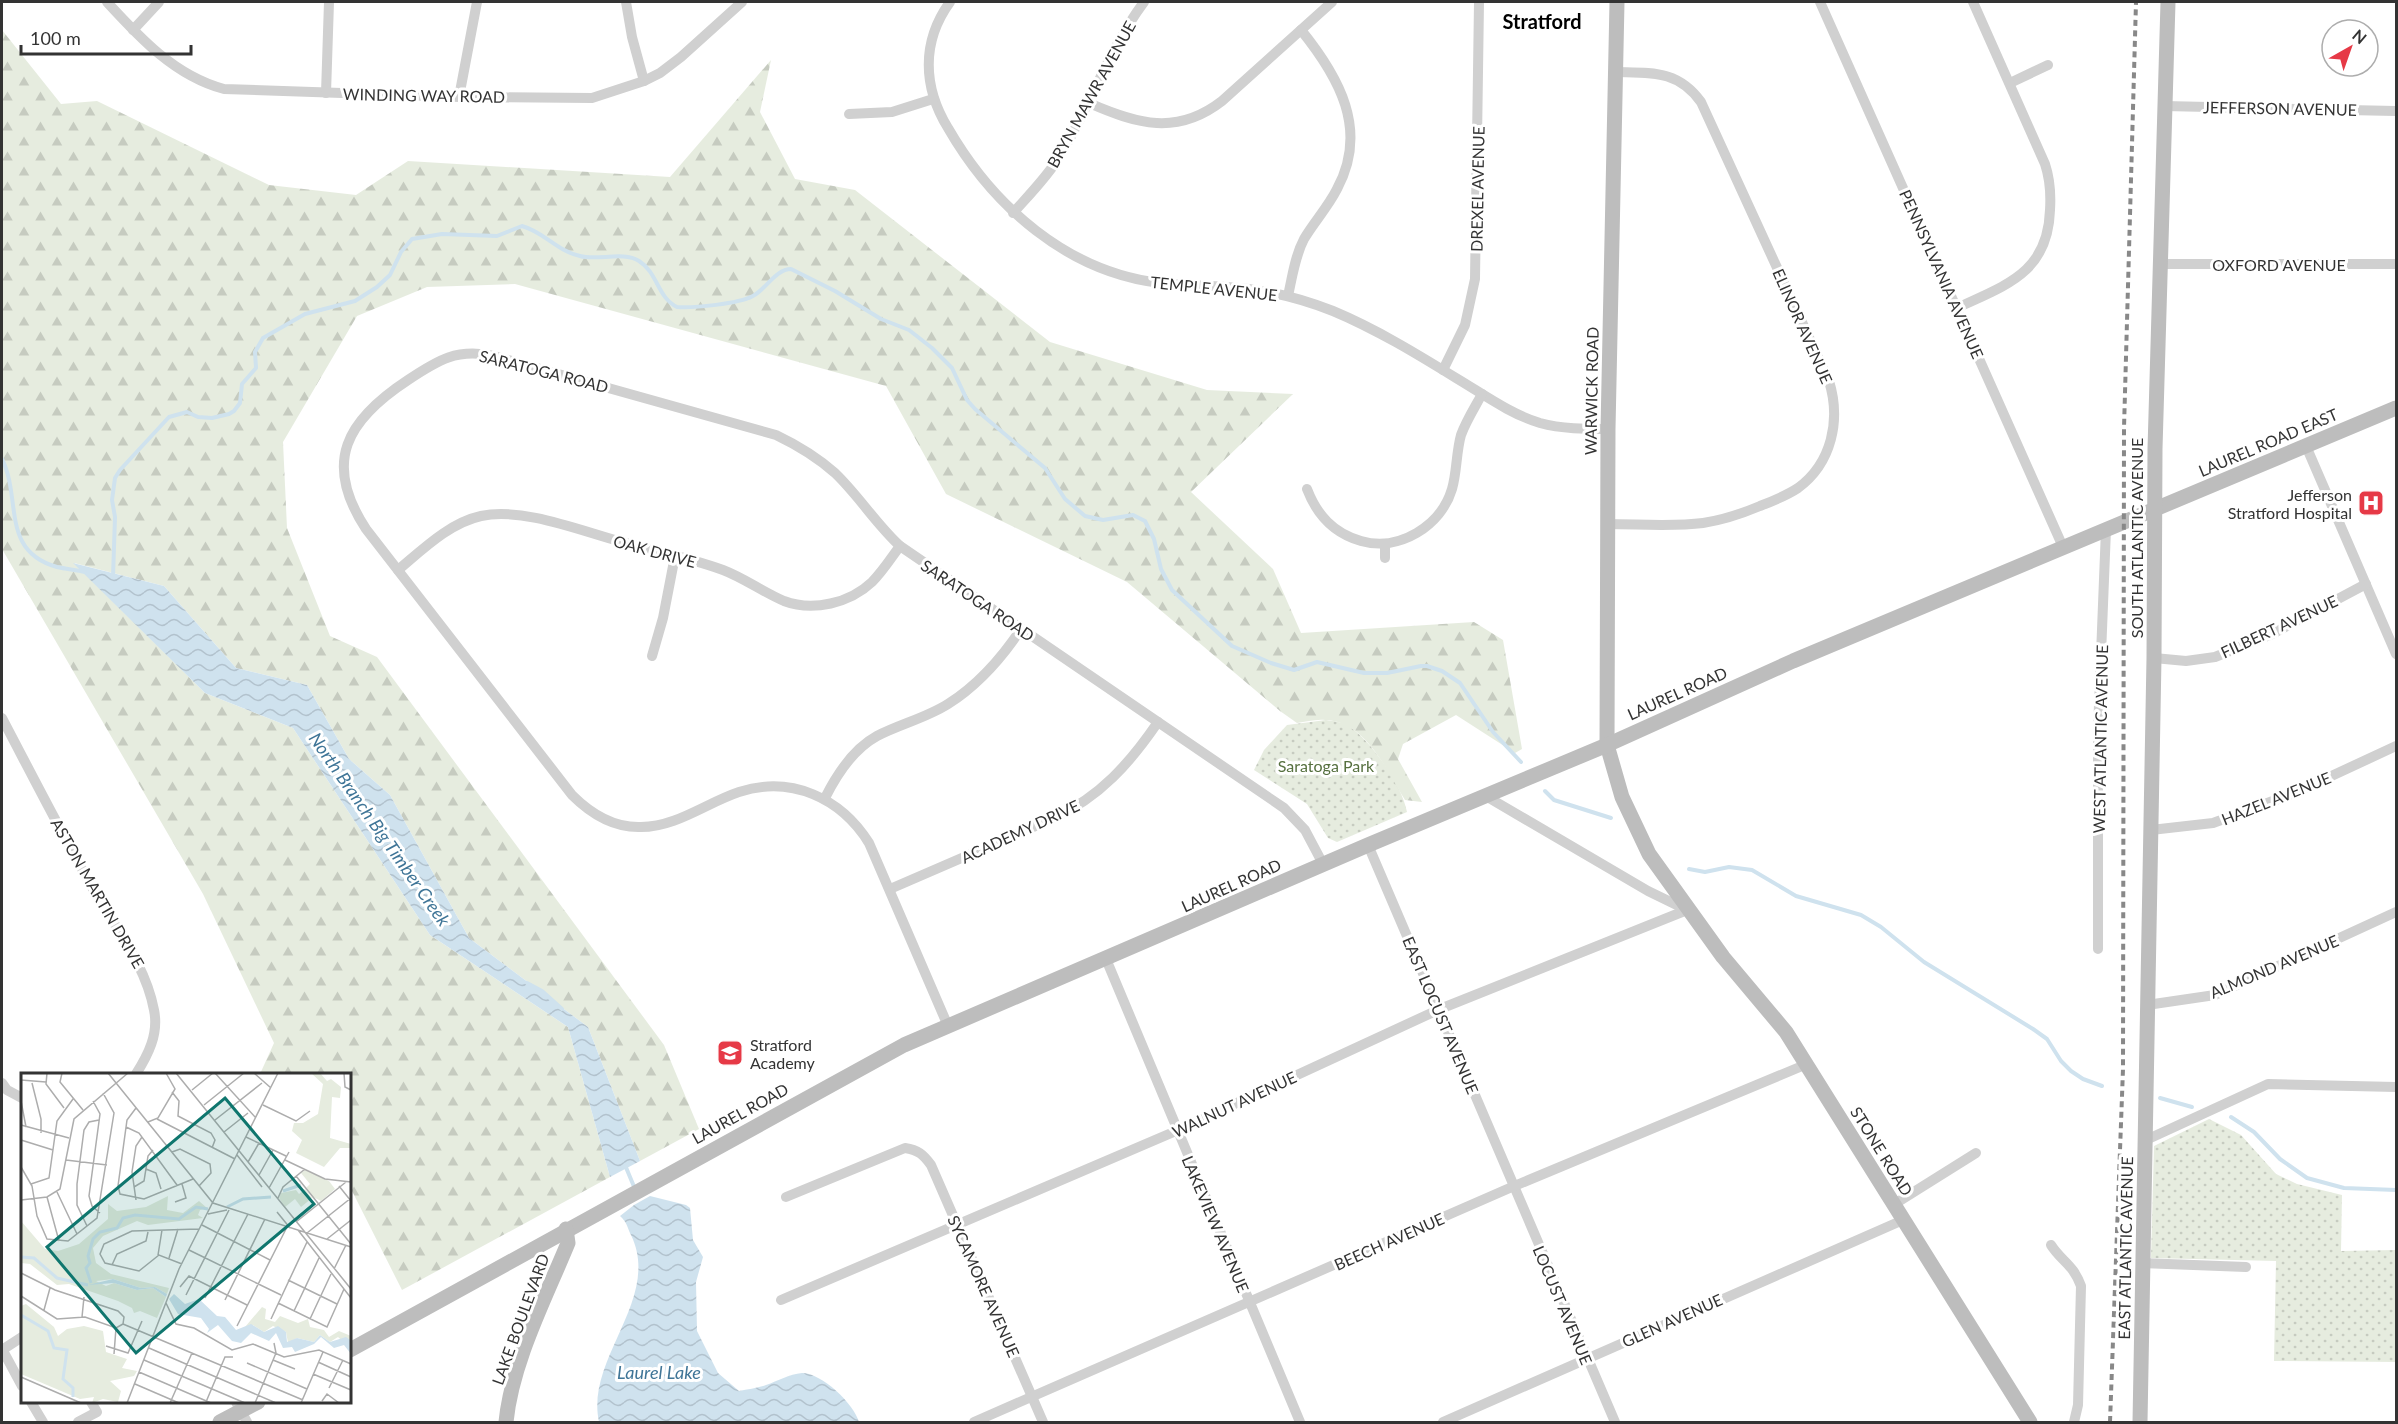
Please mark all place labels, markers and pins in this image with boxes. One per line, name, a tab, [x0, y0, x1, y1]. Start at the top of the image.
place label: Jefferson Stratford Hospital	[2228, 485, 2352, 522]
hospital icon: Jefferson Stratford Hospital	[2356, 488, 2386, 518]
place label: Stratford Academy	[750, 1035, 816, 1072]
school or university icon: Stratford Academy	[715, 1038, 745, 1068]

